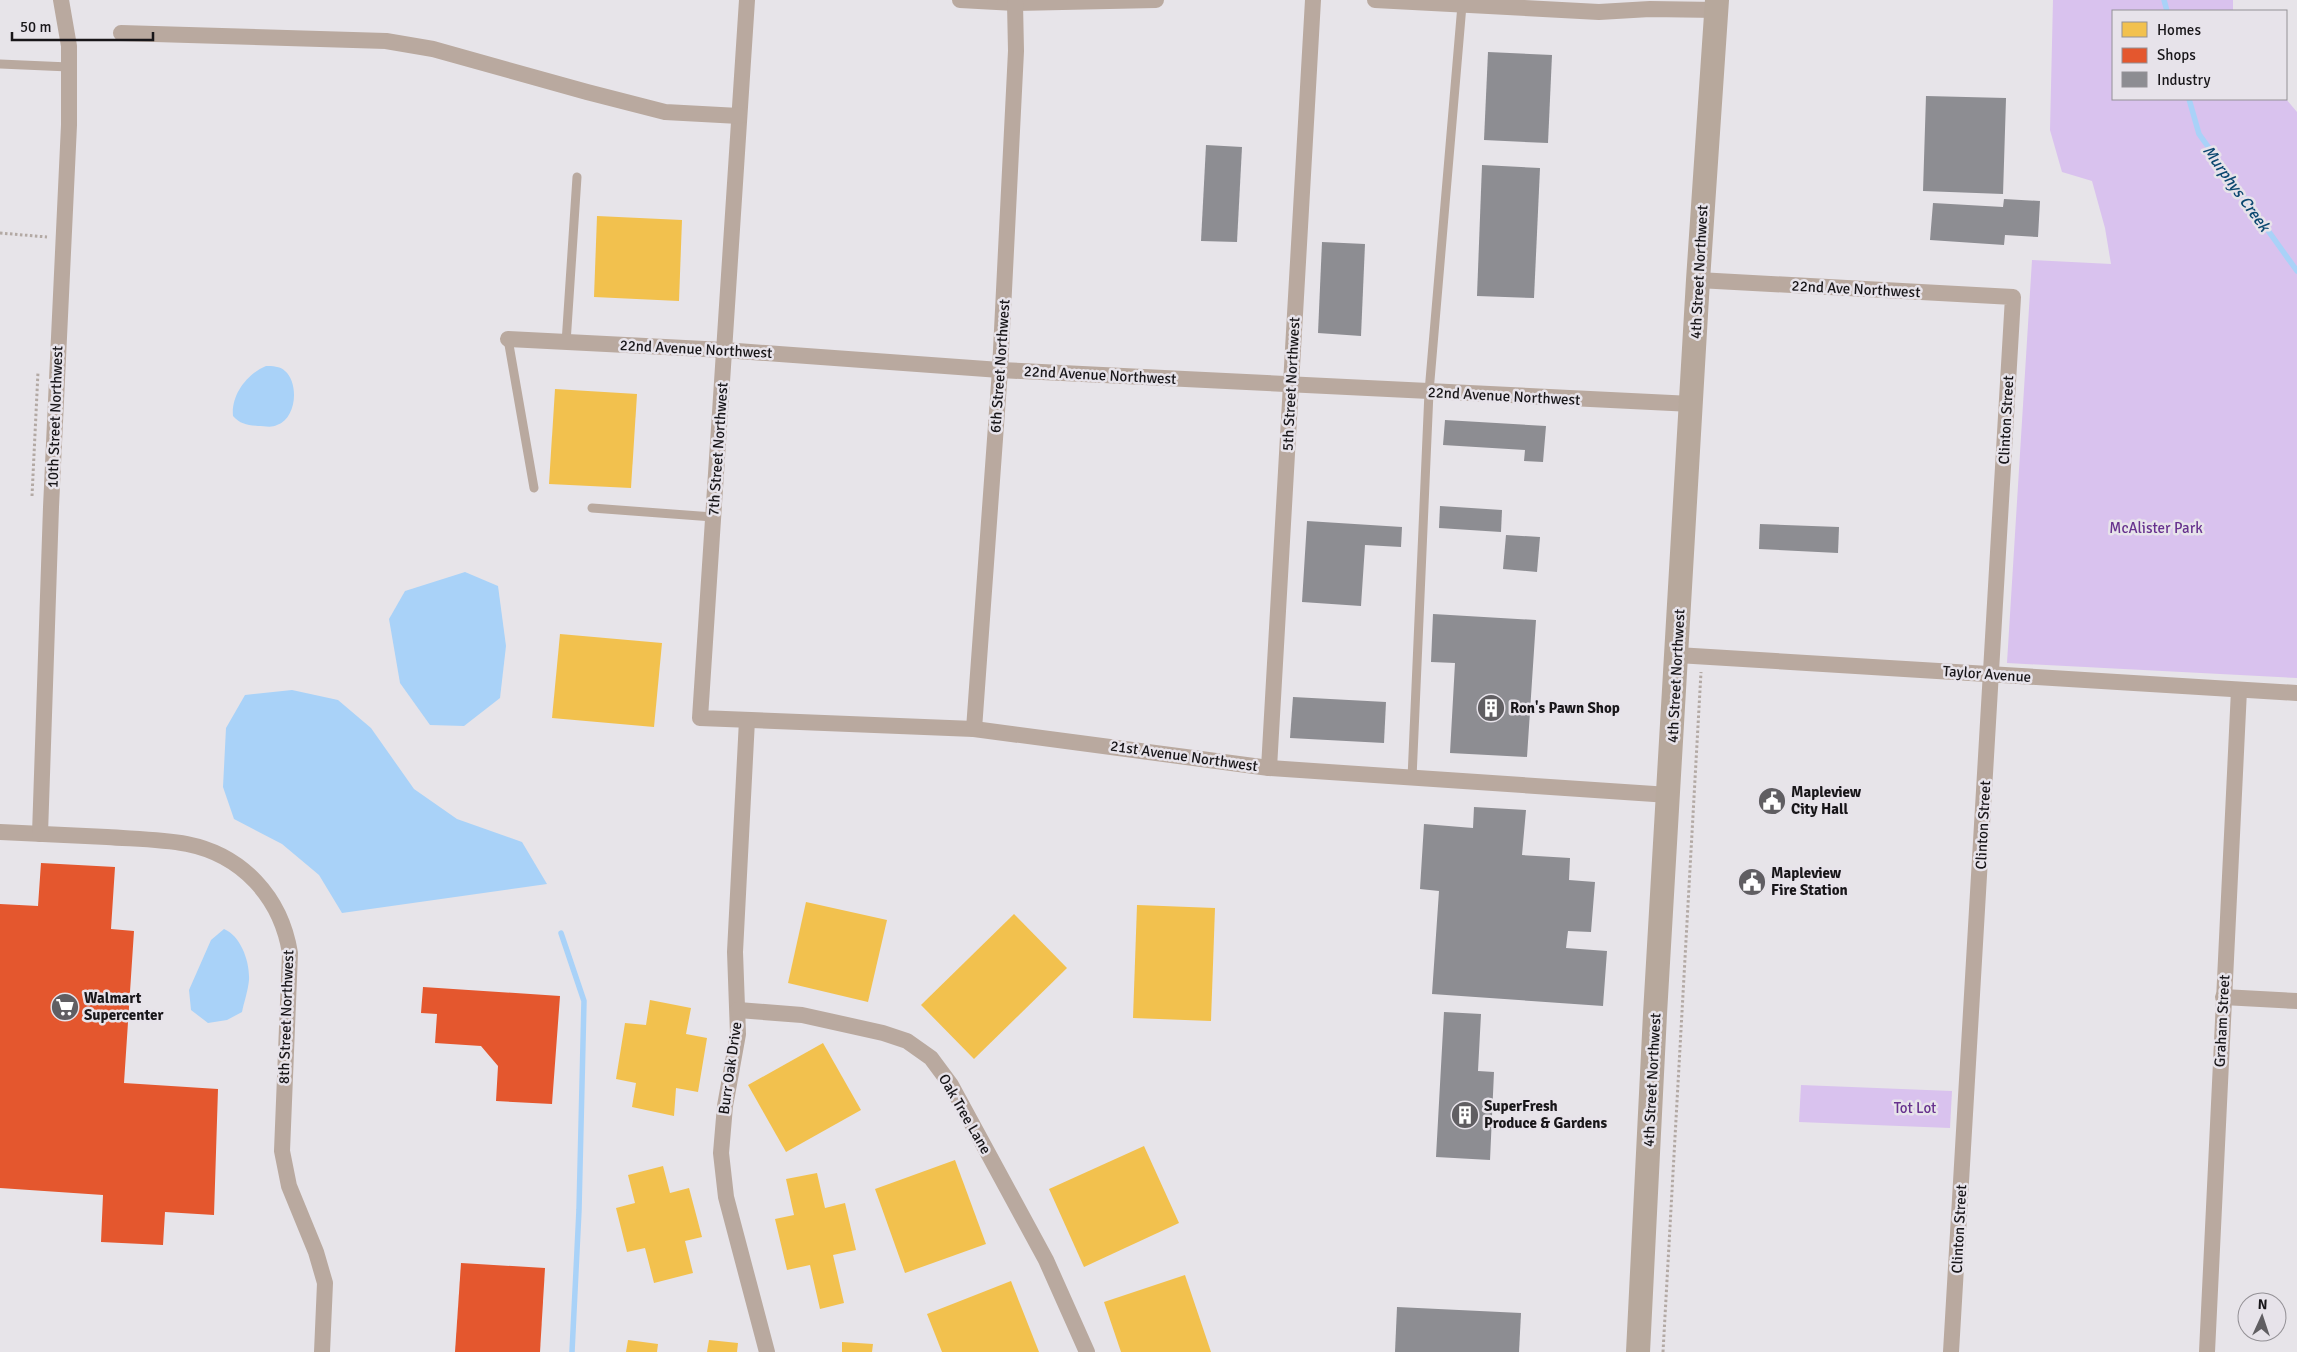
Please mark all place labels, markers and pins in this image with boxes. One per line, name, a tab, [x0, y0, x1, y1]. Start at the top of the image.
building icon: Ron's Pawn Shop	[1476, 693, 1506, 723]
place label: Ron's Pawn Shop	[1510, 699, 1620, 717]
place label: Mapleview City Hall	[1791, 783, 1862, 818]
public building icon: Mapleview City Hall	[1757, 786, 1787, 816]
place label: Mapleview Fire Station	[1771, 864, 1848, 899]
public building icon: Mapleview Fire Station	[1737, 867, 1767, 897]
place label: Walmart Supercenter	[84, 989, 163, 1024]
supermarket icon: Walmart Supercenter	[50, 992, 80, 1022]
place label: SuperFresh Produce & Gardens	[1484, 1097, 1607, 1132]
building icon: SuperFresh Produce & Gardens	[1450, 1100, 1480, 1130]

